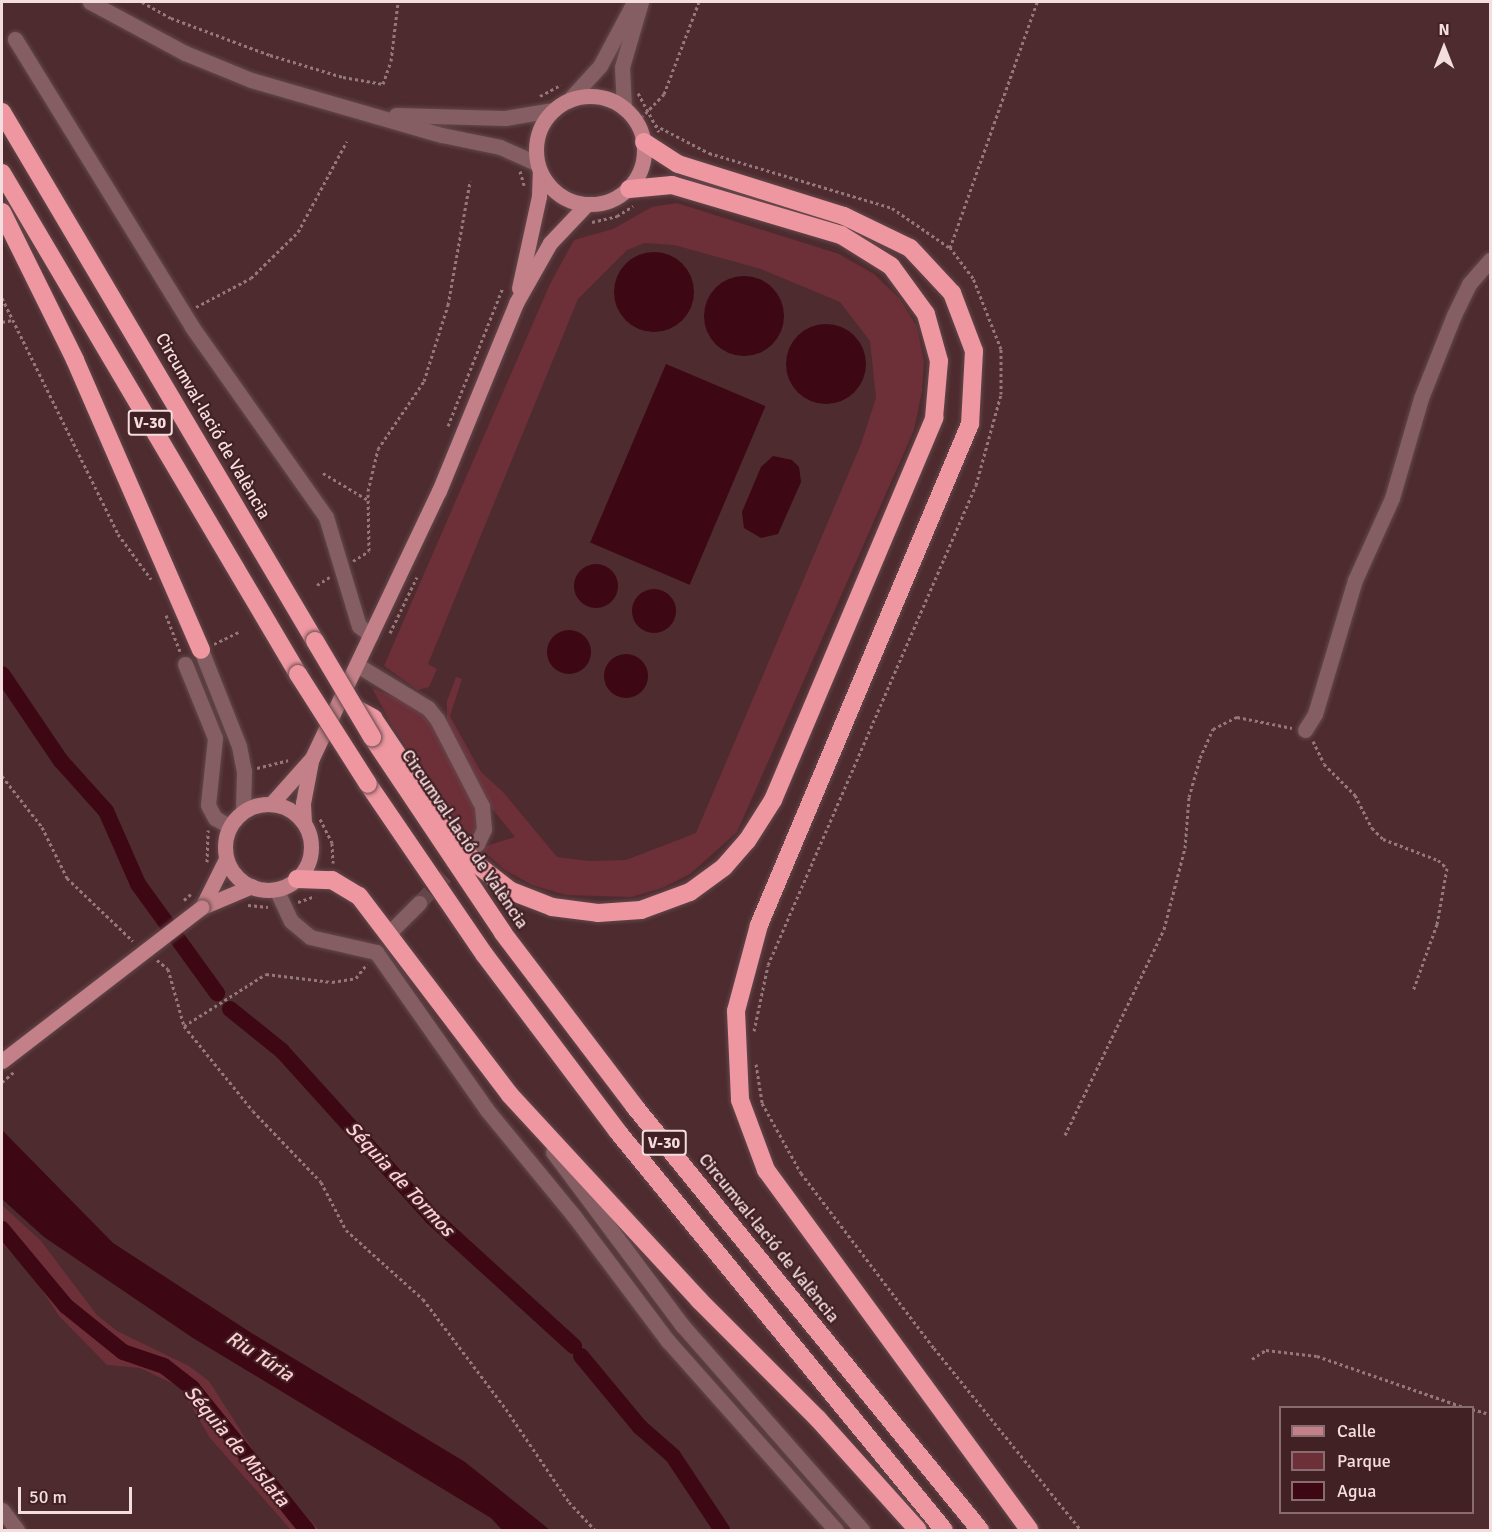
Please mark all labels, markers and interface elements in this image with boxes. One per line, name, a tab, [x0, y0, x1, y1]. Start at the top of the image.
north arrow	[1414, 18, 1474, 78]
text: N	[1438, 20, 1450, 40]
street label: Circumval·lació de València	[151, 329, 275, 523]
road number: V-30	[128, 410, 172, 436]
street label: Circumval·lació de València	[397, 745, 533, 933]
water label: Séquia de Tormos	[341, 1116, 459, 1242]
road number: V-30	[642, 1130, 686, 1156]
street label: Circumval·lació de València	[694, 1149, 844, 1327]
water label: Riu Túria	[222, 1325, 298, 1387]
water label: Séquia de Mislata	[179, 1381, 295, 1511]
legend	[1279, 1406, 1474, 1514]
text: Calle	[1337, 1420, 1376, 1442]
text: Parque	[1337, 1450, 1391, 1472]
scale bar	[21, 1475, 135, 1513]
text: Agua	[1337, 1480, 1376, 1502]
text: 50 m	[29, 1486, 67, 1508]

